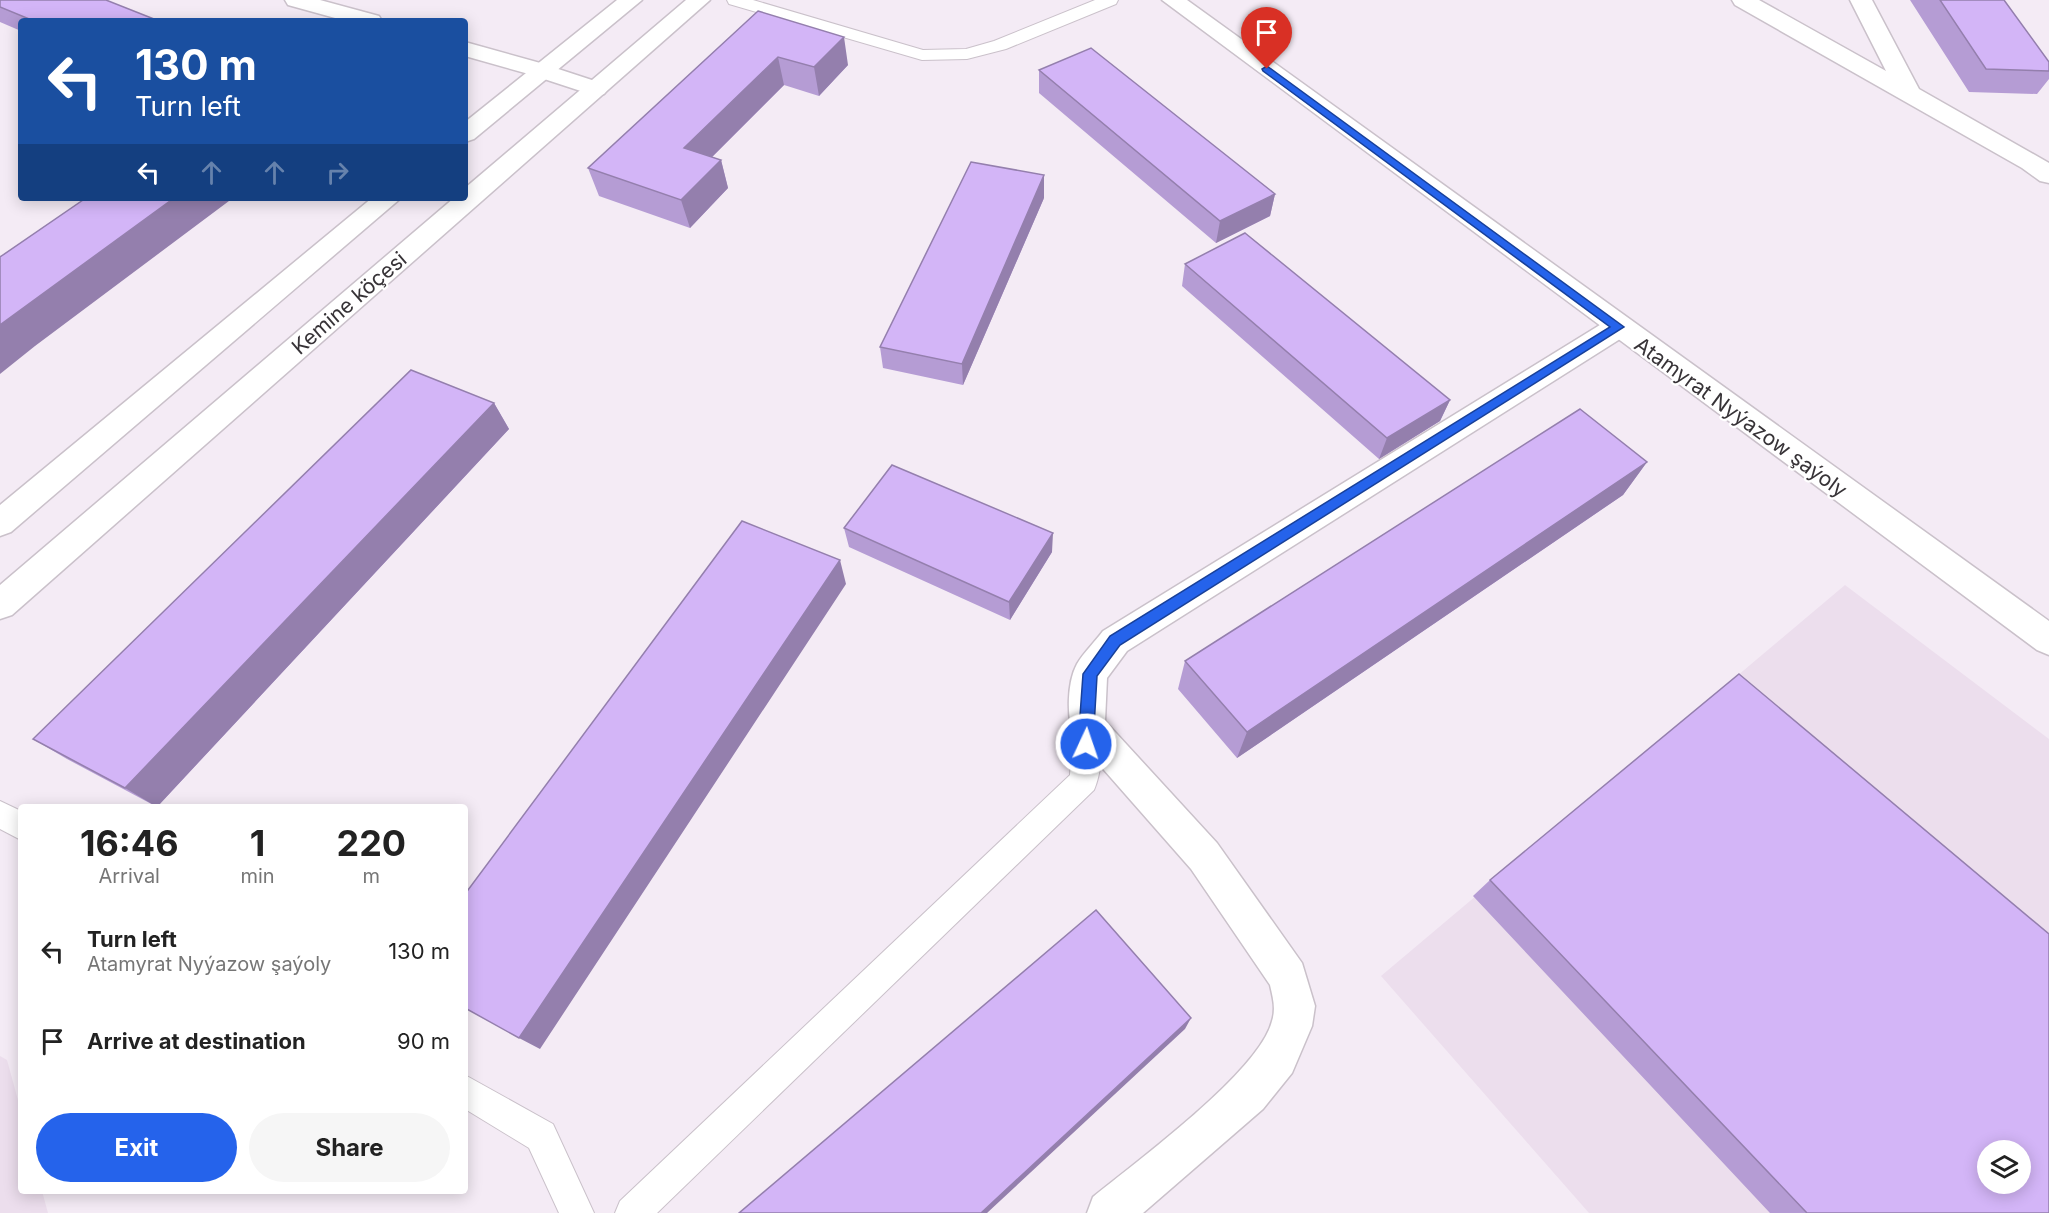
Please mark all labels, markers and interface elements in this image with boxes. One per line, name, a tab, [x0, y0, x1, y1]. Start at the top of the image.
pin	[1241, 7, 1292, 69]
icon: arrive	[1250, 16, 1283, 49]
text: 130 m	[135, 39, 257, 90]
icon: left	[36, 42, 114, 120]
text: Turn left	[135, 90, 241, 123]
icon: left	[132, 156, 165, 189]
icon: ahead	[195, 156, 228, 189]
icon: ahead	[258, 156, 291, 189]
icon: right	[321, 156, 354, 189]
street label: Kemine köçesi	[287, 246, 411, 360]
street label: Atamyrat Nyýazow şaýoly	[1630, 331, 1852, 503]
position arrow	[1054, 712, 1118, 776]
text: 16:46	[80, 821, 179, 865]
text: 1	[250, 821, 265, 865]
text: 220	[336, 821, 406, 865]
text: Arrival	[98, 864, 160, 888]
text: min	[240, 864, 275, 888]
text: m	[363, 864, 380, 888]
text: Turn left	[87, 926, 177, 952]
icon: left	[36, 935, 69, 968]
text: 130 m	[388, 938, 450, 964]
text: Atamyrat Nyýazow şaýoly	[87, 952, 331, 976]
icon: arrive	[36, 1025, 69, 1058]
text: Arrive at destination	[87, 1028, 306, 1054]
text: 90 m	[397, 1028, 450, 1054]
button: Exit	[36, 1113, 237, 1182]
button: Share	[249, 1113, 450, 1182]
map controls	[1977, 1140, 2031, 1194]
button: layers	[1977, 1140, 2031, 1194]

